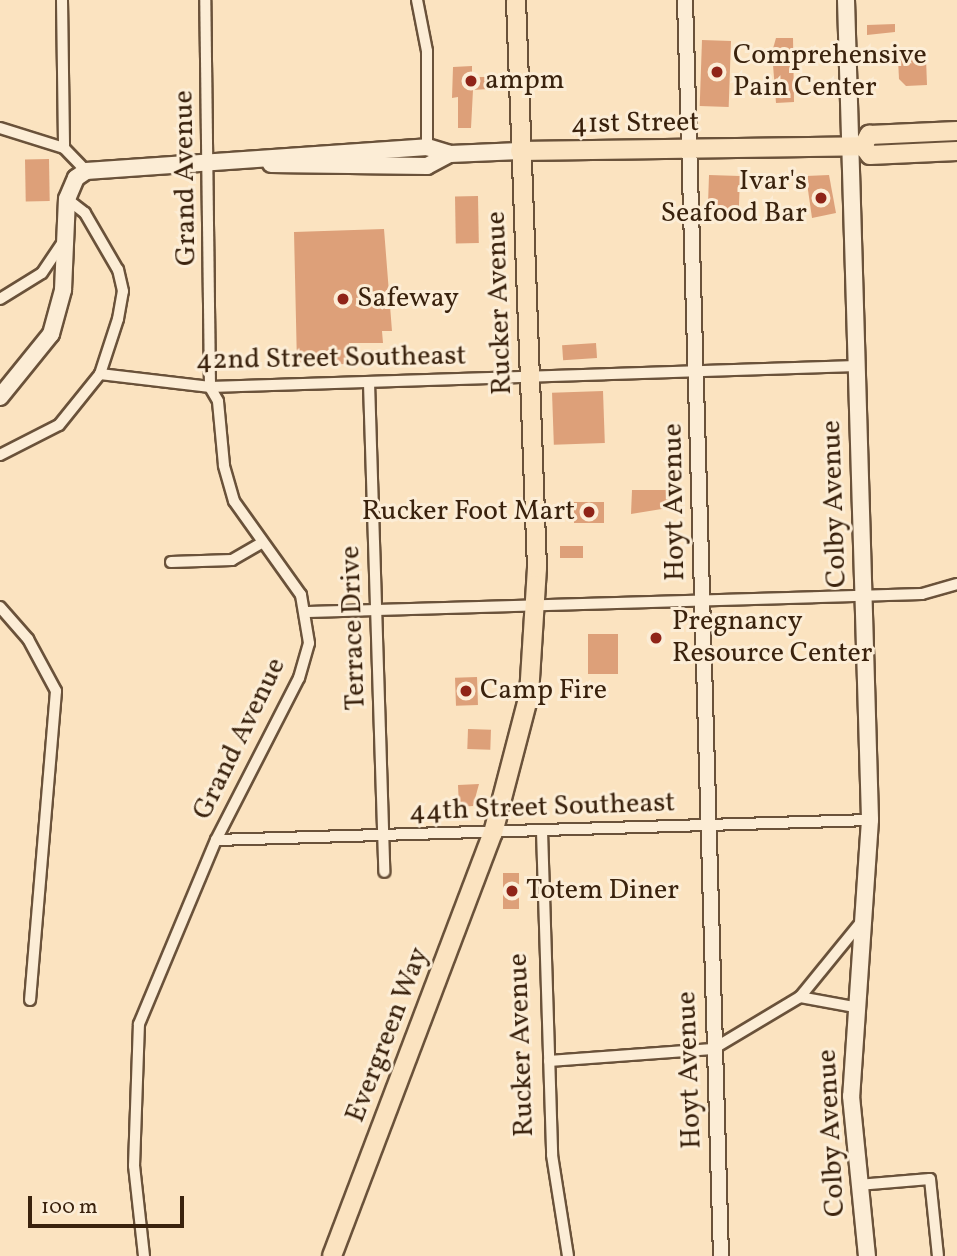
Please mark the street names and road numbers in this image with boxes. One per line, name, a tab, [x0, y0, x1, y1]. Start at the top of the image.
street label: Grand Avenue	[168, 90, 204, 266]
street label: 41st Street	[571, 106, 699, 142]
street label: Rucker Avenue	[480, 211, 520, 395]
street label: 42nd Street Southeast	[195, 340, 467, 378]
street label: Colby Avenue	[815, 419, 855, 589]
street label: Hoyt Avenue	[657, 423, 693, 581]
street label: Terrace Drive	[334, 545, 374, 711]
street label: Grand Avenue	[186, 653, 294, 825]
street label: 44th Street Southeast	[408, 787, 676, 829]
street label: Evergreen Way	[339, 942, 437, 1128]
street label: Rucker Avenue	[502, 953, 542, 1137]
street label: Hoyt Avenue	[670, 991, 710, 1149]
street label: Colby Avenue	[811, 1048, 853, 1218]

